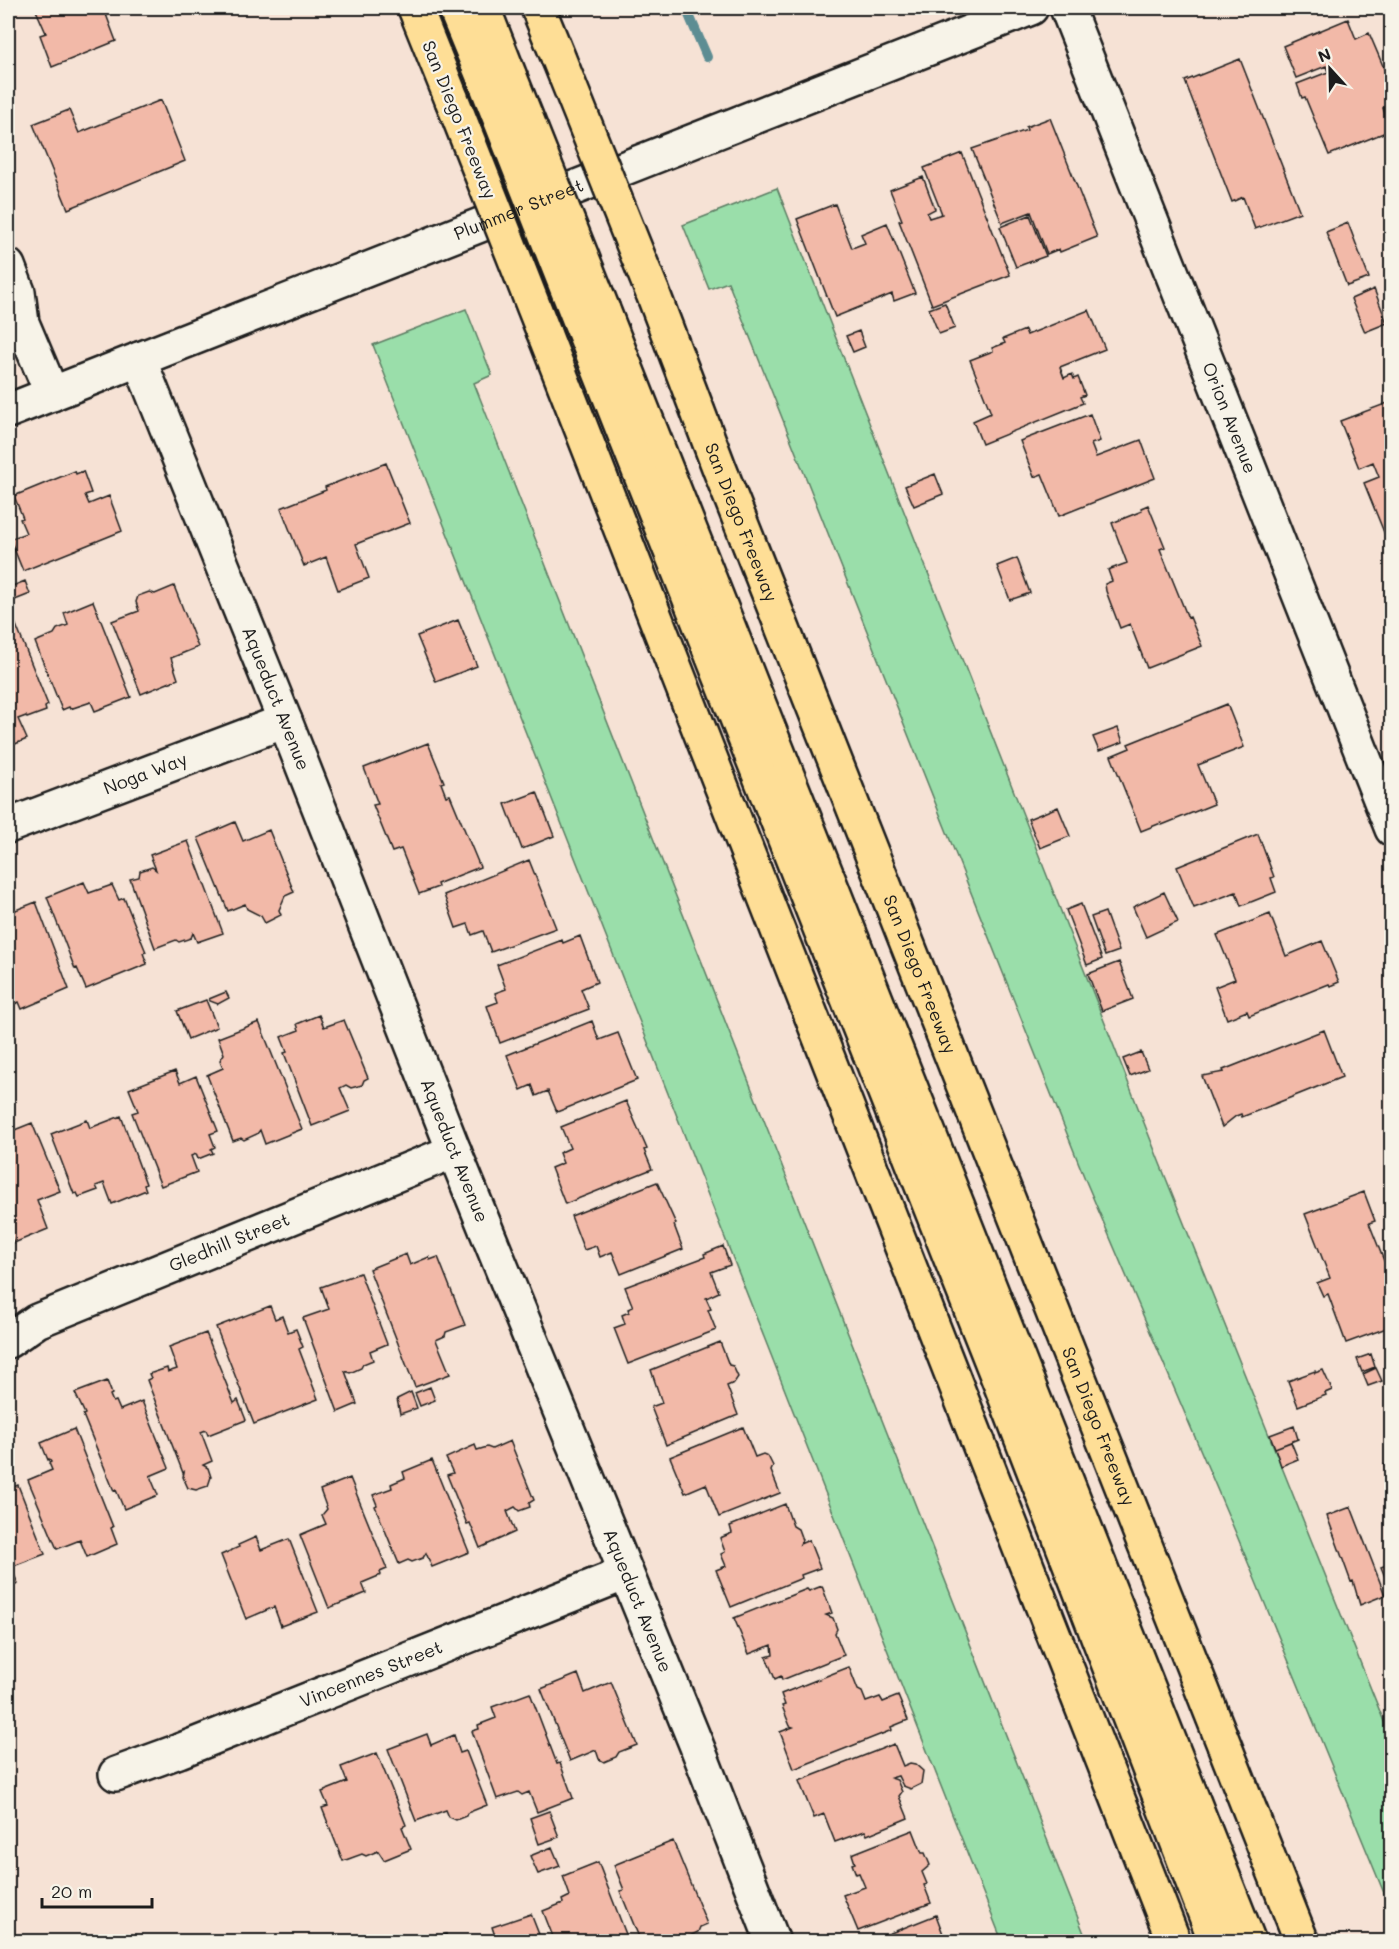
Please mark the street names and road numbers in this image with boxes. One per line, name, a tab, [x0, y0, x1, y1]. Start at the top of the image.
street label: San Diego Freeway	[417, 37, 503, 202]
street label: Plummer Street	[450, 172, 587, 245]
street label: Orion Avenue	[1197, 359, 1263, 477]
street label: San Diego Freeway	[700, 439, 784, 605]
street label: Aqueduct Avenue	[237, 623, 316, 774]
street label: Noga Way	[100, 746, 190, 800]
street label: San Diego Freeway	[878, 891, 963, 1057]
street label: Aqueduct Avenue	[416, 1075, 495, 1226]
street label: Gledhill Street	[165, 1206, 293, 1277]
street label: San Diego Freeway	[1057, 1343, 1141, 1509]
street label: Aqueduct Avenue	[598, 1525, 678, 1676]
street label: Vincennes Street	[296, 1634, 446, 1713]

